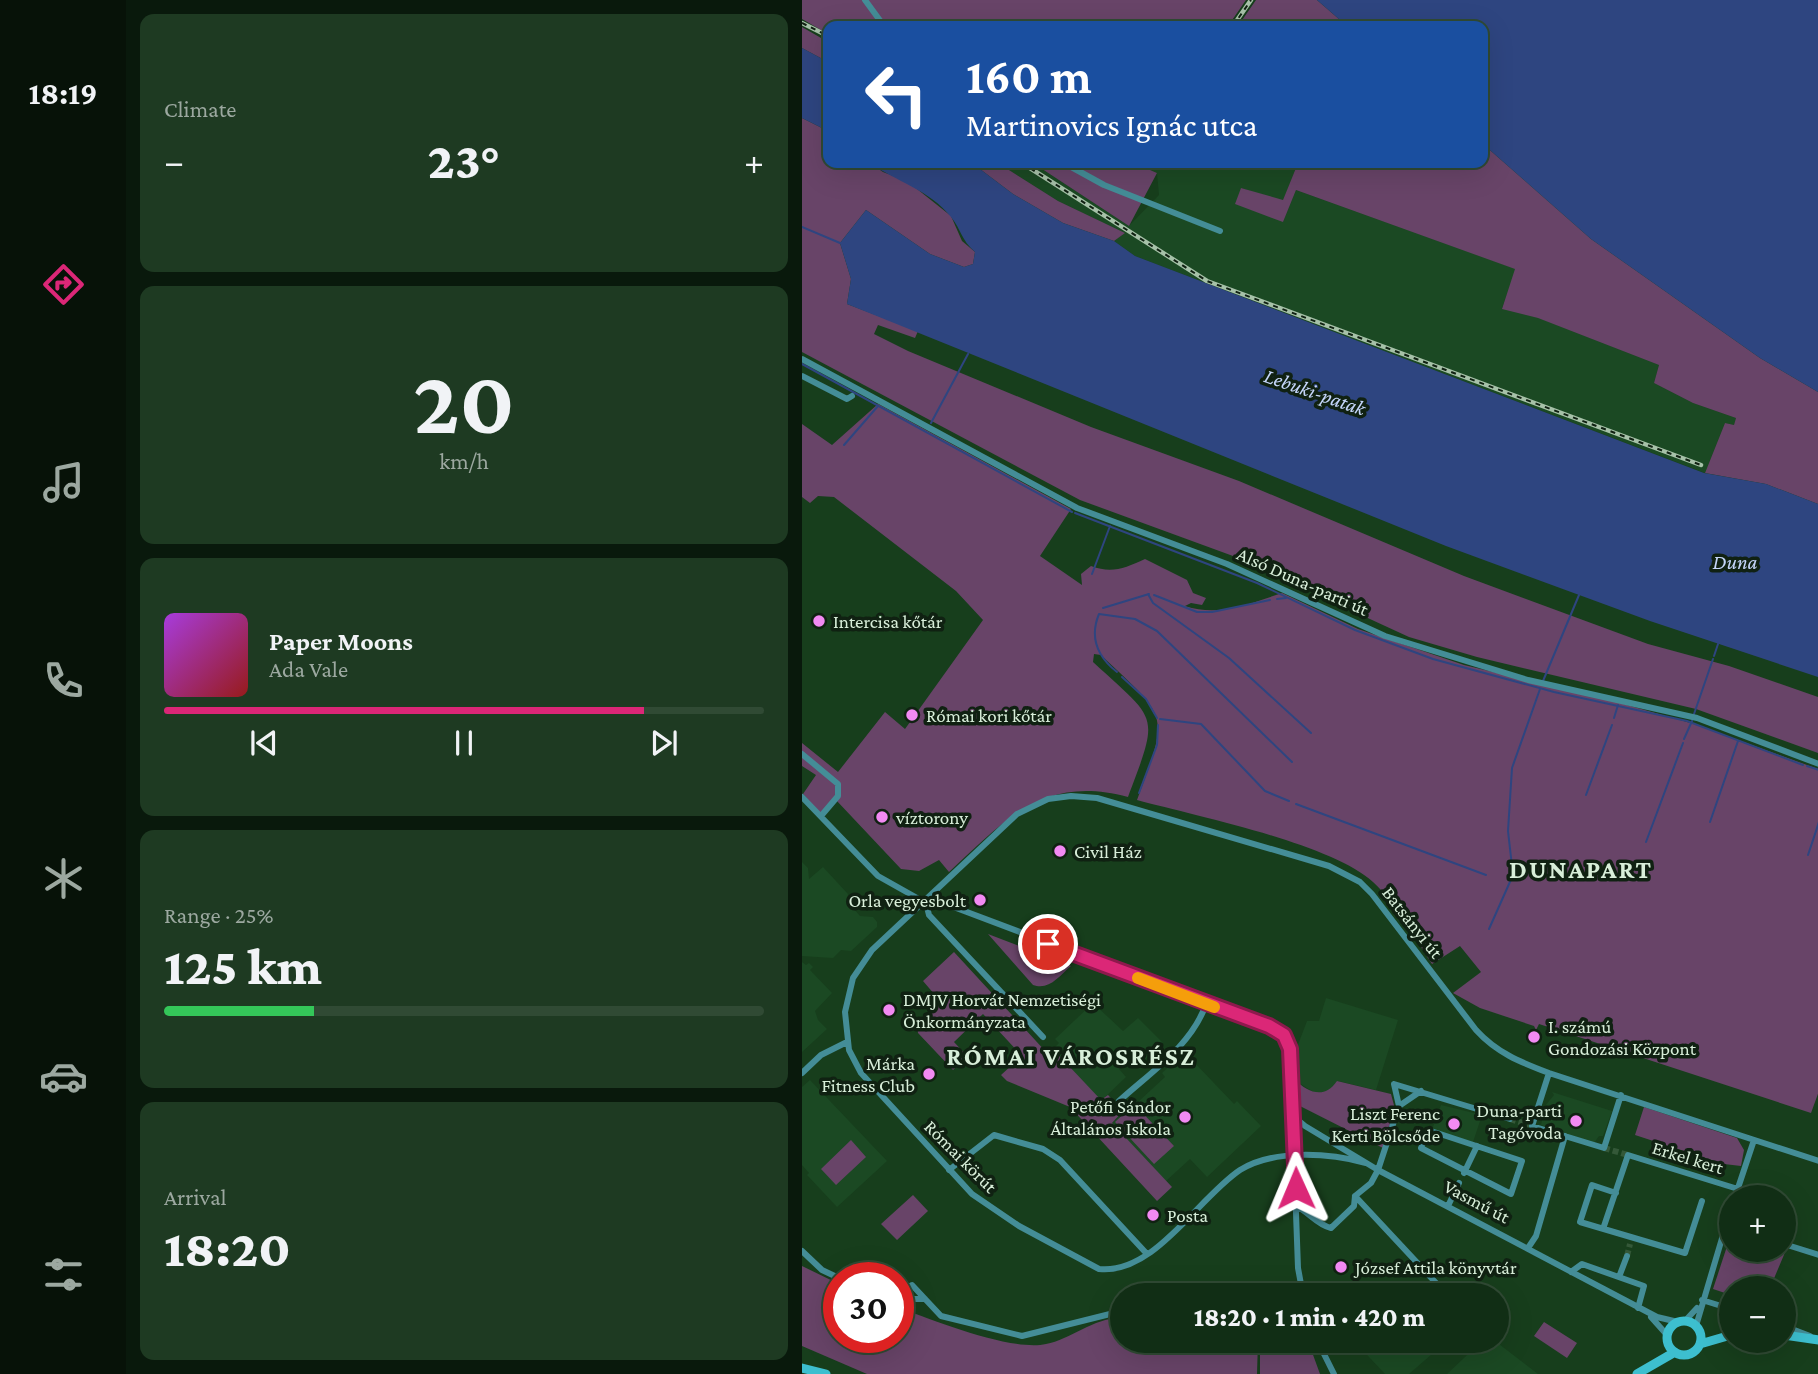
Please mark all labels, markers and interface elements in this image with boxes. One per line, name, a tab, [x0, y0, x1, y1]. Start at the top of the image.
icon: left	[851, 49, 942, 140]
text: 160 m	[966, 49, 1092, 104]
text: 18:19	[29, 75, 97, 111]
text: Climate	[164, 96, 236, 122]
text: Martinovics Ignác utca	[966, 107, 1258, 143]
text: 23°	[428, 131, 500, 189]
text: −	[164, 140, 184, 182]
text: +	[744, 140, 764, 182]
icon: directions	[39, 260, 88, 309]
text: 20	[413, 351, 515, 453]
water label: Lebuki-patak	[1261, 363, 1370, 421]
text: km/h	[439, 448, 489, 474]
icon: music	[39, 458, 88, 507]
street label: Alsó Duna-parti út	[1234, 543, 1372, 620]
water label: Duna	[1713, 550, 1758, 574]
place label: Intercisa kőtár	[833, 611, 943, 632]
marker: Intercisa kőtár	[811, 613, 827, 629]
text: Paper Moons	[269, 627, 413, 656]
icon: phone	[39, 656, 88, 705]
text: Ada Vale	[269, 656, 348, 682]
place label: Római kori kőtár	[926, 705, 1052, 726]
marker: Római kori kőtár	[904, 707, 920, 723]
icon: previous	[245, 724, 283, 762]
icon: pause	[445, 724, 483, 762]
icon: next	[645, 724, 683, 762]
place label: víztorony	[895, 807, 968, 828]
marker: víztorony	[874, 809, 890, 825]
place label: Civil Ház	[1074, 841, 1142, 862]
marker: Civil Ház	[1052, 843, 1068, 859]
icon: climate	[39, 854, 88, 903]
district label: DUNAPART	[1509, 855, 1653, 884]
street label: Batsányi út	[1378, 882, 1448, 963]
place label: Orla vegyesbolt	[848, 890, 967, 911]
marker: Orla vegyesbolt	[972, 892, 988, 908]
text: Range · 25%	[164, 902, 273, 928]
pin	[1018, 914, 1078, 974]
icon: arrive	[1029, 925, 1067, 963]
text: 125 km	[164, 937, 322, 995]
place label: DMJV Horvát Nemzetiségi Önkormányzata	[903, 989, 1101, 1032]
marker: DMJV Horvát Nemzetiségi Önkormányzata	[881, 1002, 897, 1018]
place label: I. számú Gondozási Központ	[1548, 1016, 1697, 1059]
marker: I. számú Gondozási Központ	[1526, 1029, 1542, 1045]
district label: RÓMAI VÁROSRÉSZ	[946, 1042, 1196, 1071]
icon: car	[39, 1052, 88, 1101]
place label: Márka Fitness Club	[821, 1053, 915, 1096]
marker: Márka Fitness Club	[921, 1066, 937, 1082]
place label: Petőfi Sándor Általános Iskola	[1050, 1096, 1171, 1139]
place label: Duna-parti Tagóvoda	[1477, 1100, 1562, 1143]
place label: Liszt Ferenc Kerti Bölcsőde	[1331, 1103, 1440, 1146]
marker: Petőfi Sándor Általános Iskola	[1177, 1109, 1193, 1125]
marker: Duna-parti Tagóvoda	[1568, 1113, 1584, 1129]
street label: Római körút	[920, 1116, 1002, 1197]
marker: Liszt Ferenc Kerti Bölcsőde	[1446, 1116, 1462, 1132]
street label: Erkel kert	[1650, 1137, 1727, 1178]
position arrow	[1259, 1151, 1333, 1225]
street label: Vasmű út	[1440, 1175, 1514, 1228]
text: Arrival	[164, 1184, 227, 1210]
map controls	[1719, 1185, 1796, 1353]
button: +	[1719, 1185, 1796, 1262]
place label: Posta	[1167, 1205, 1208, 1226]
marker: Posta	[1145, 1207, 1161, 1223]
text: 18:20	[164, 1219, 291, 1277]
icon: filters	[39, 1250, 88, 1299]
place label: József Attila könyvtár	[1353, 1257, 1517, 1278]
marker: József Attila könyvtár	[1333, 1259, 1349, 1275]
speed limit sign: 30	[823, 1262, 914, 1353]
button: −	[1719, 1276, 1796, 1353]
text: 18:20 · 1 min · 420 m	[1194, 1303, 1425, 1332]

